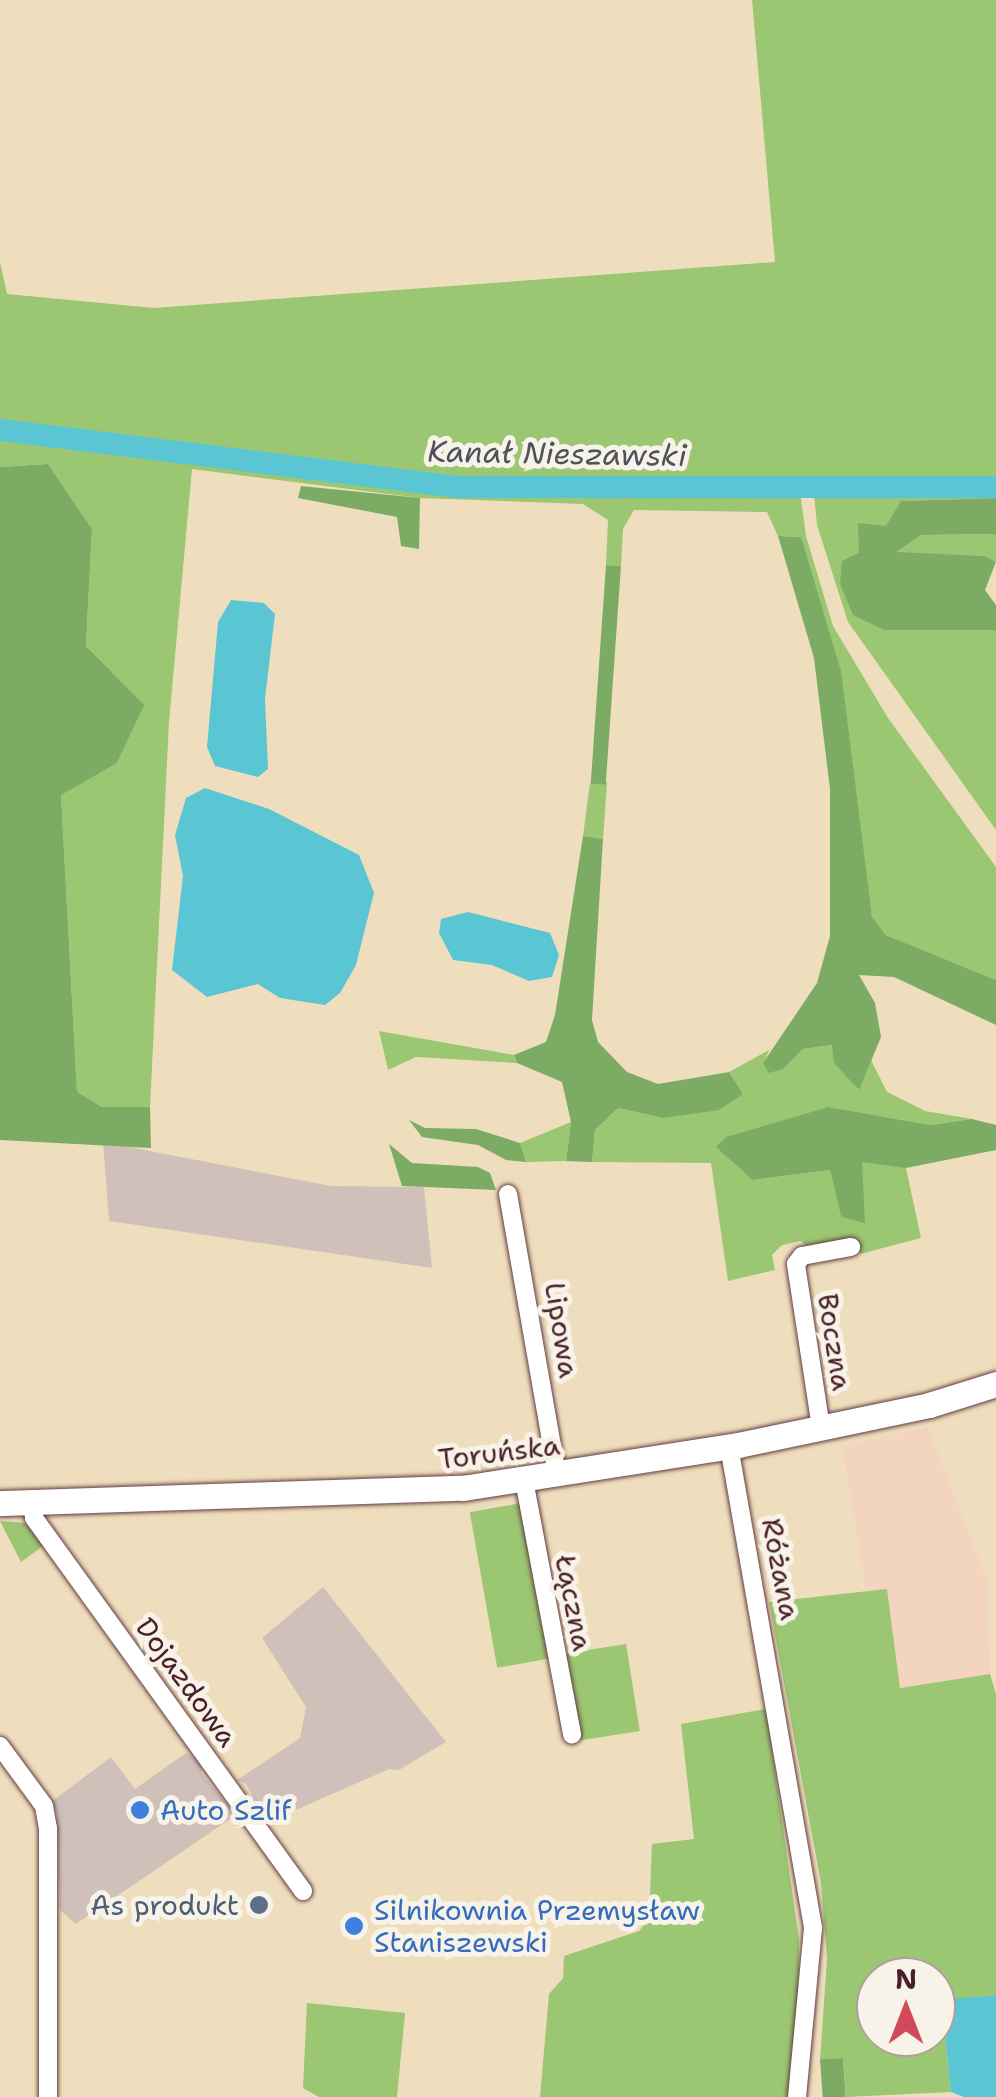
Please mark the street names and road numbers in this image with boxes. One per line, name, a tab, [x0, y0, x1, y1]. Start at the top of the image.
street label: Lipowa	[538, 1280, 586, 1380]
street label: Boczna	[811, 1291, 859, 1393]
street label: Toruńska	[436, 1428, 562, 1476]
street label: Różana	[755, 1515, 807, 1623]
street label: Łączna	[548, 1552, 600, 1654]
street label: Dojazdowa	[129, 1611, 245, 1753]

